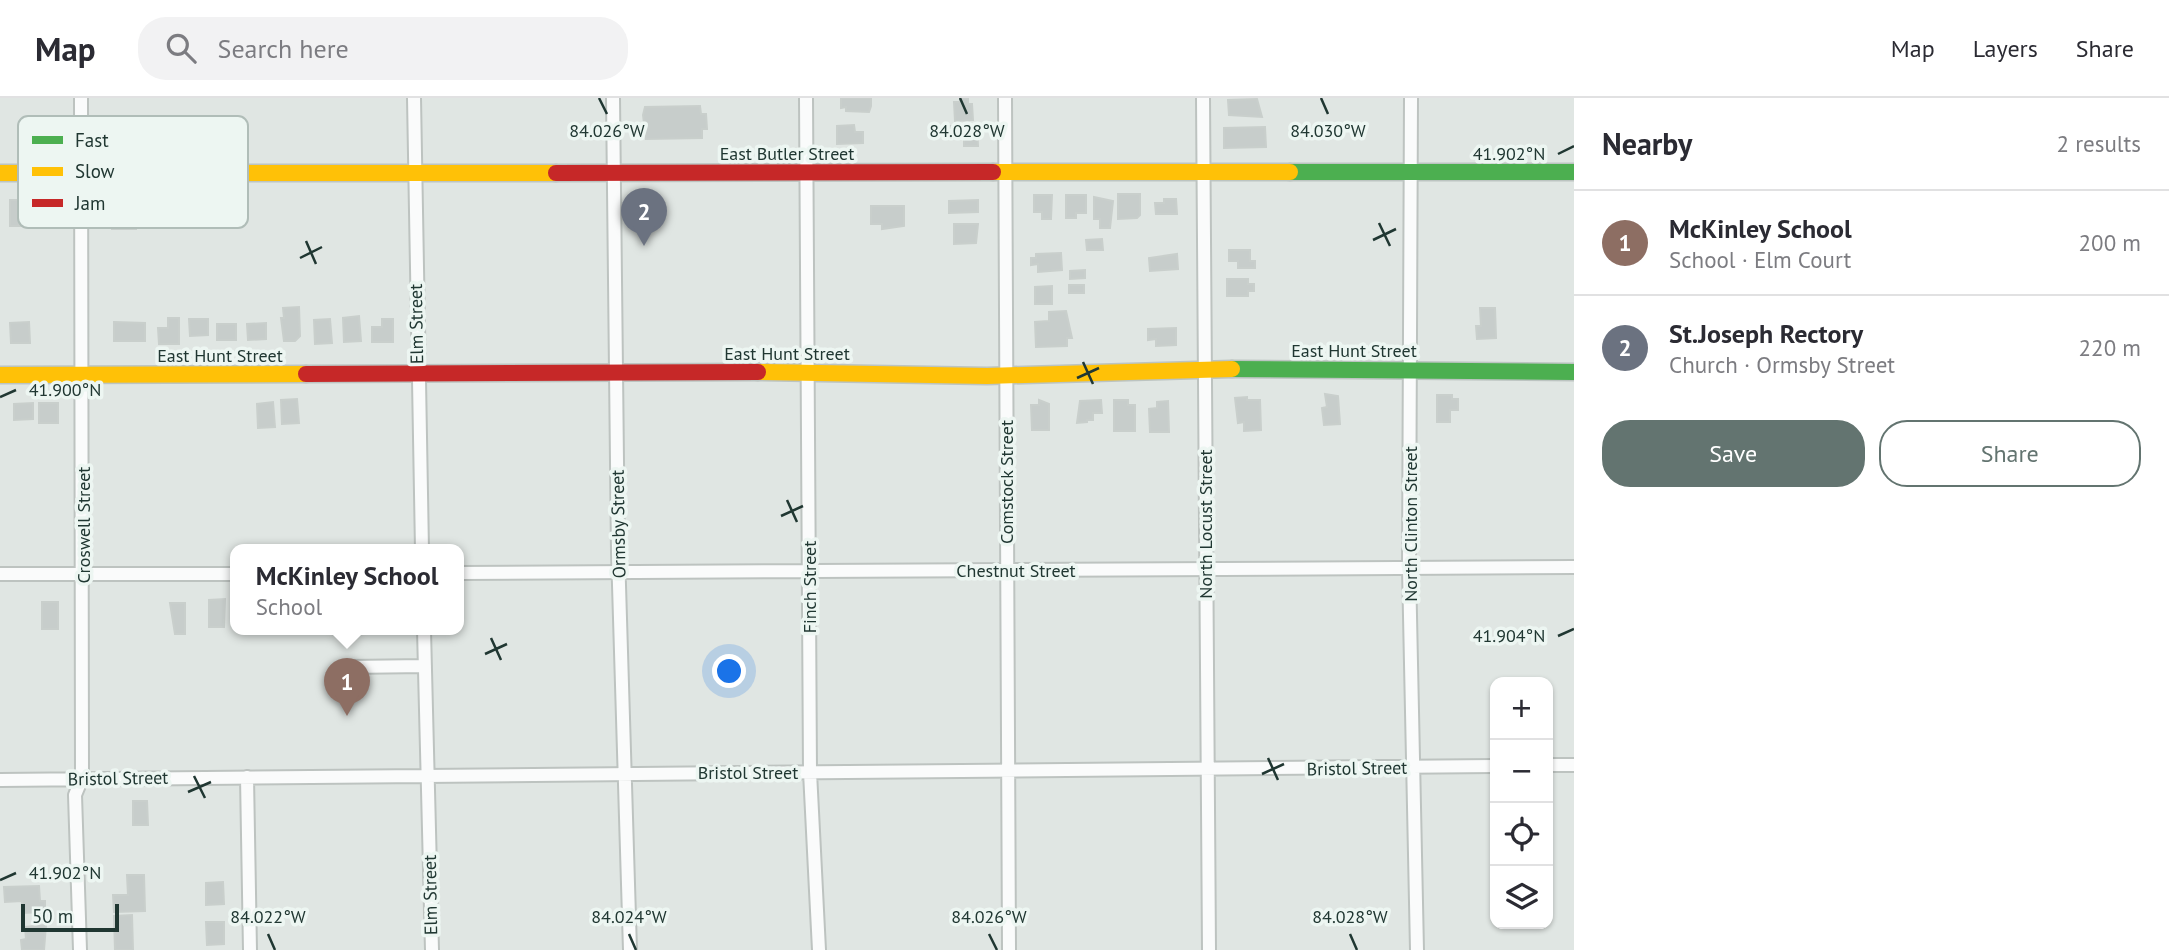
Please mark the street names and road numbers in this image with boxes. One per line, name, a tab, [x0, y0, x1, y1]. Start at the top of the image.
street label: East Butler Street	[720, 142, 854, 165]
street label: Elm Street	[404, 284, 428, 364]
street label: East Hunt Street	[1291, 339, 1417, 362]
street label: East Hunt Street	[724, 342, 850, 365]
street label: East Hunt Street	[157, 344, 283, 367]
street label: Comstock Street	[995, 420, 1018, 544]
street label: North Clinton Street	[1399, 446, 1422, 602]
street label: North Locust Street	[1194, 449, 1217, 599]
street label: Croswell Street	[72, 467, 95, 583]
street label: Ormsby Street	[606, 469, 630, 579]
street label: Finch Street	[798, 541, 821, 633]
street label: Chestnut Street	[956, 559, 1076, 582]
street label: Bristol Street	[1306, 756, 1408, 780]
street label: Bristol Street	[698, 761, 798, 784]
street label: Bristol Street	[67, 766, 169, 790]
street label: Elm Street	[418, 855, 442, 935]

